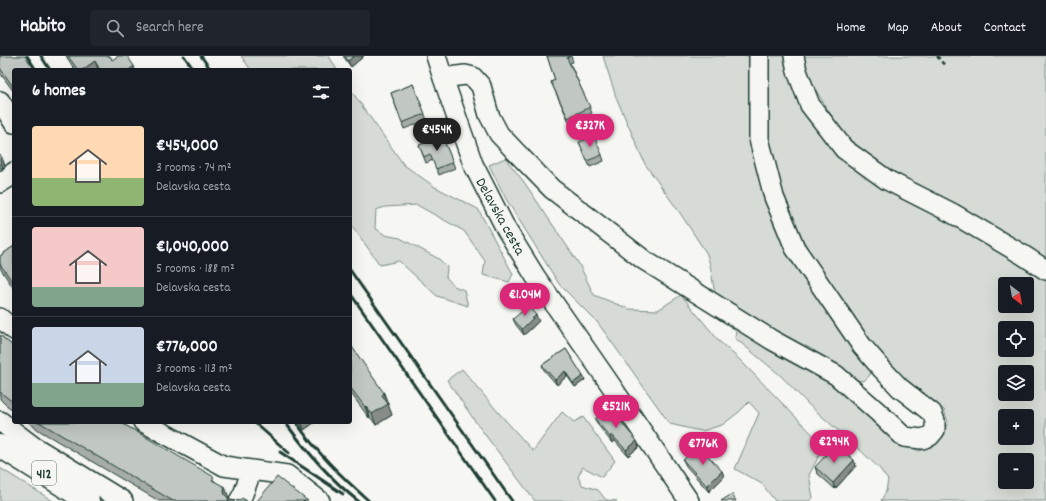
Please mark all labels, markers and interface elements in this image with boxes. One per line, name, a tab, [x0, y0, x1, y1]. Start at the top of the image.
search box	[90, 10, 370, 46]
text: Habito	[20, 14, 66, 41]
icon: search	[104, 17, 126, 39]
text: Search here	[136, 17, 204, 39]
text: Home	[836, 18, 865, 38]
text: Map	[887, 18, 909, 38]
text: About	[931, 18, 962, 38]
text: Contact	[984, 18, 1026, 38]
text: 6 homes	[32, 80, 86, 104]
icon: filters	[310, 81, 332, 103]
pin: €327K	[562, 114, 618, 148]
text: €327K	[575, 117, 605, 136]
pin: €454K	[409, 118, 465, 152]
text: €454K	[422, 121, 452, 140]
text: €454,000	[156, 135, 219, 159]
icon: home	[64, 142, 112, 190]
text: 3 rooms · 74 m²	[156, 159, 232, 178]
street label: Delavska cesta	[469, 174, 530, 261]
text: Delavska cesta	[156, 178, 230, 197]
text: €1,040,000	[156, 236, 229, 260]
icon: home	[64, 243, 112, 291]
text: 5 rooms · 188 m²	[156, 260, 235, 279]
north arrow	[998, 277, 1034, 313]
map controls	[998, 277, 1034, 489]
text: Delavska cesta	[156, 279, 230, 298]
pin: €1.04M	[492, 283, 558, 317]
text: €1.04M	[509, 286, 541, 305]
button: locate	[998, 321, 1034, 357]
text: €776,000	[156, 336, 218, 360]
icon: home	[64, 343, 112, 391]
text: 3 rooms · 113 m²	[156, 360, 233, 379]
button: layers	[998, 365, 1034, 401]
text: Delavska cesta	[156, 379, 230, 398]
pin: €521K	[588, 395, 644, 429]
text: €521K	[602, 398, 630, 417]
button: +	[998, 409, 1034, 445]
pin: €294K	[806, 430, 862, 464]
pin: €776K	[675, 432, 731, 466]
text: €294K	[819, 433, 849, 452]
text: €776K	[688, 435, 718, 454]
button: −	[998, 453, 1034, 489]
road number: 412	[32, 461, 56, 485]

